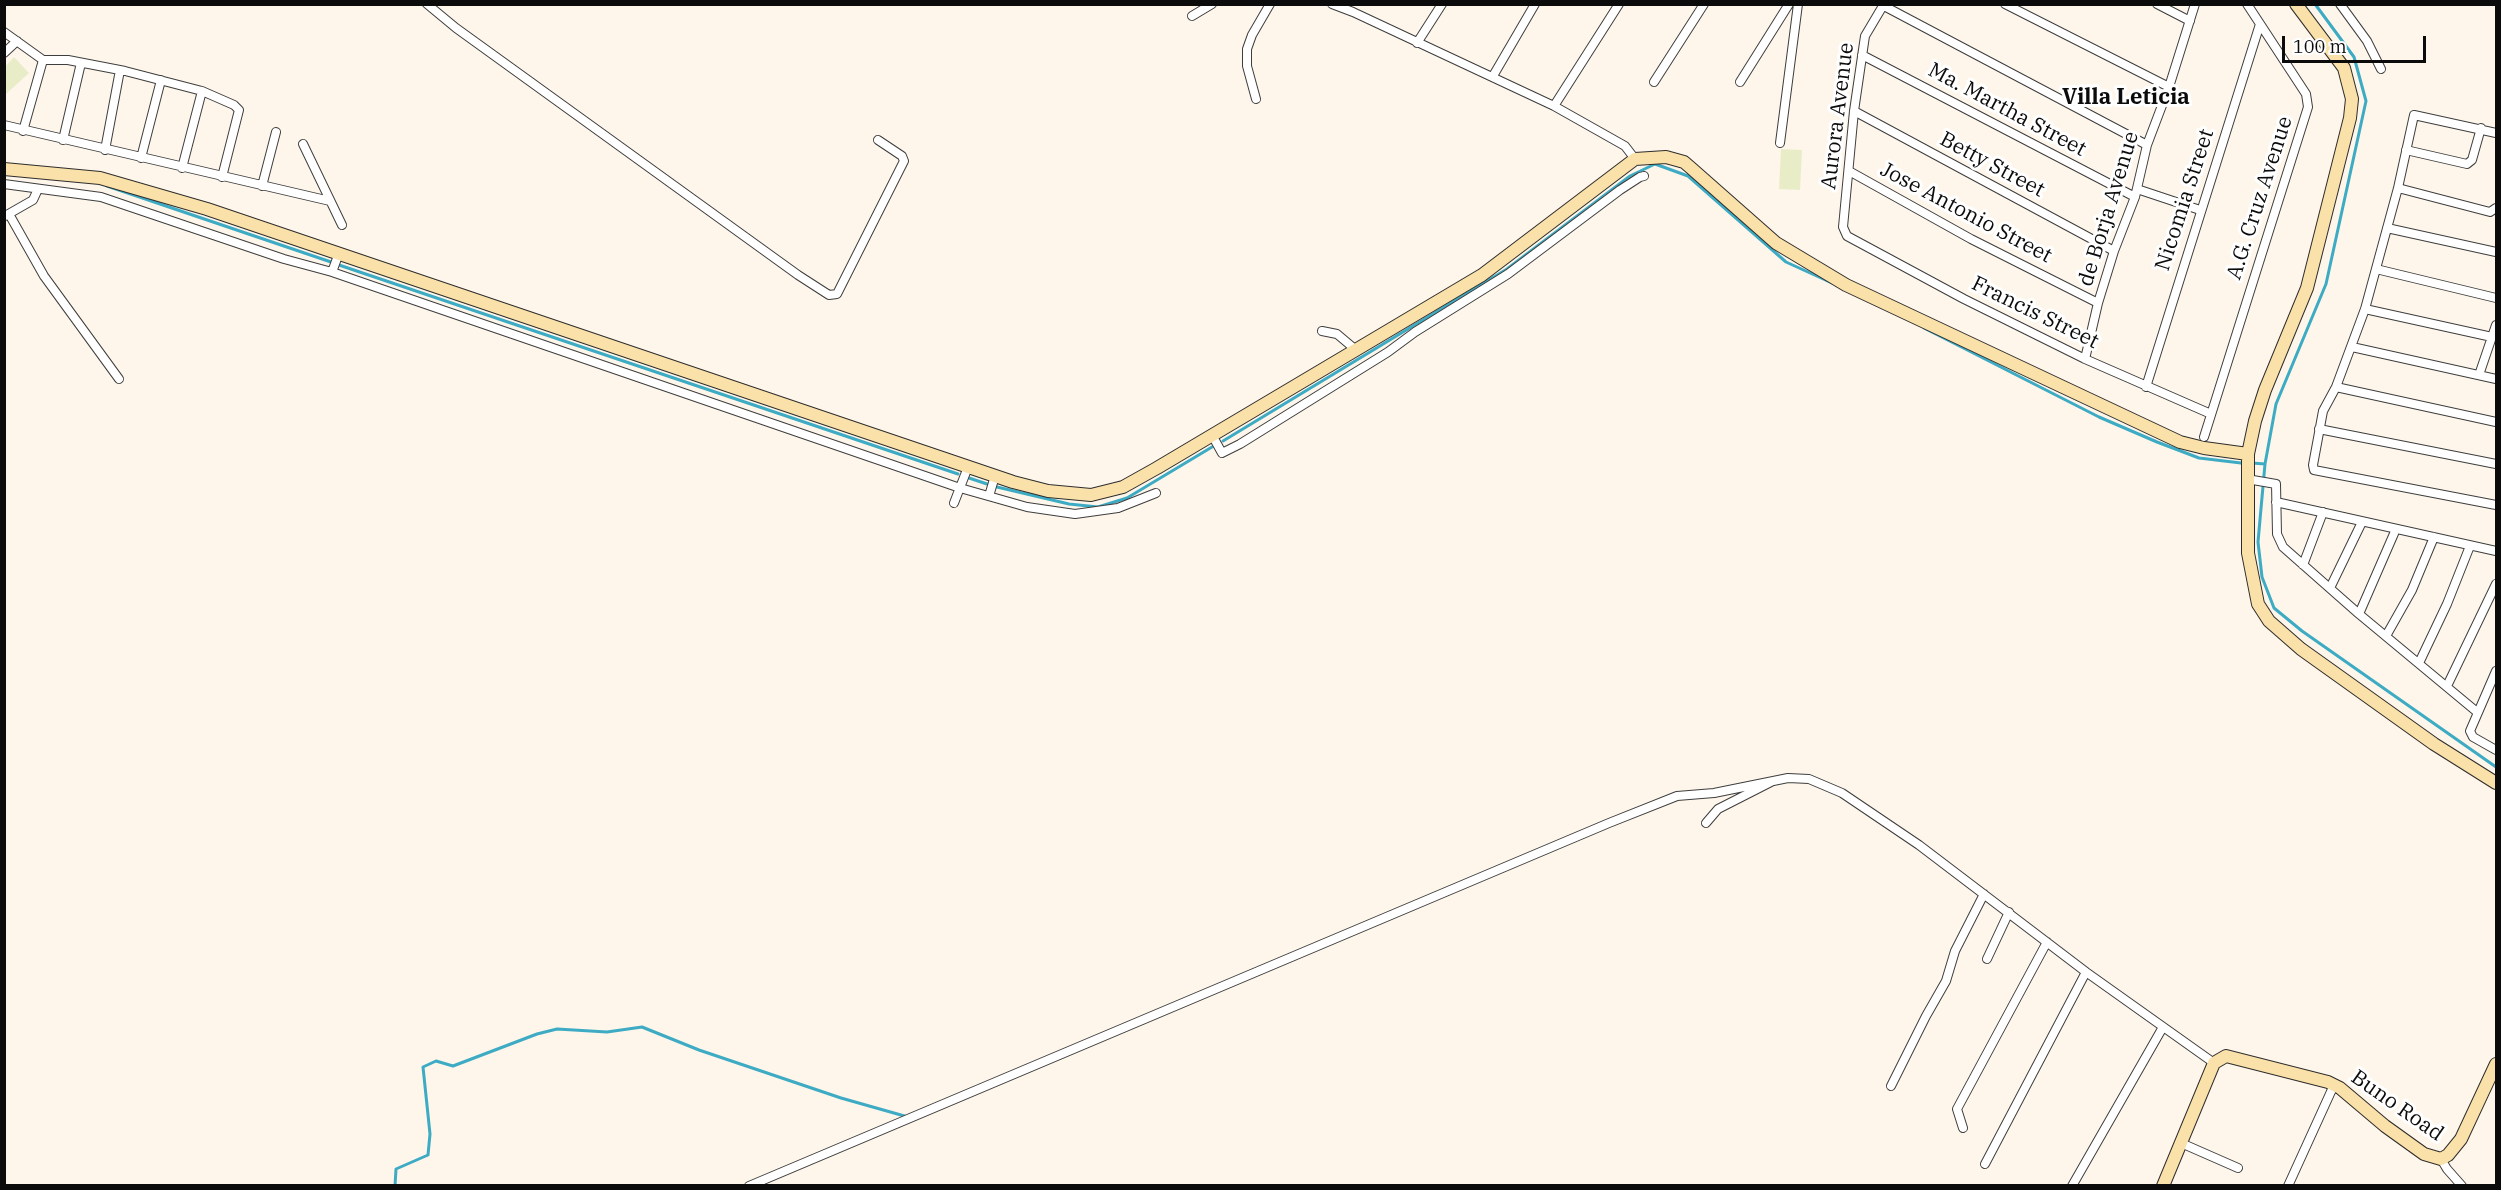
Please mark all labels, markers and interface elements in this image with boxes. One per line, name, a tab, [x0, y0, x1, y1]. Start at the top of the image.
scale bar	[2285, 24, 2429, 62]
text: 100 m	[2293, 35, 2347, 58]
street label: Aurora Avenue	[1817, 41, 1859, 191]
street label: Ma. Martha Street	[1924, 58, 2090, 162]
district label: Villa Leticia	[2062, 85, 2190, 111]
street label: A.G. Cruz Avenue	[2222, 113, 2298, 283]
street label: Nicomia Street	[2150, 126, 2220, 274]
street label: Betty Street	[1935, 127, 2049, 203]
street label: de Borja Avenue	[2073, 129, 2145, 289]
street label: Jose Antonio Street	[1876, 157, 2056, 269]
street label: Francis Street	[1967, 271, 2103, 355]
street label: Buno Road	[2346, 1065, 2448, 1147]

